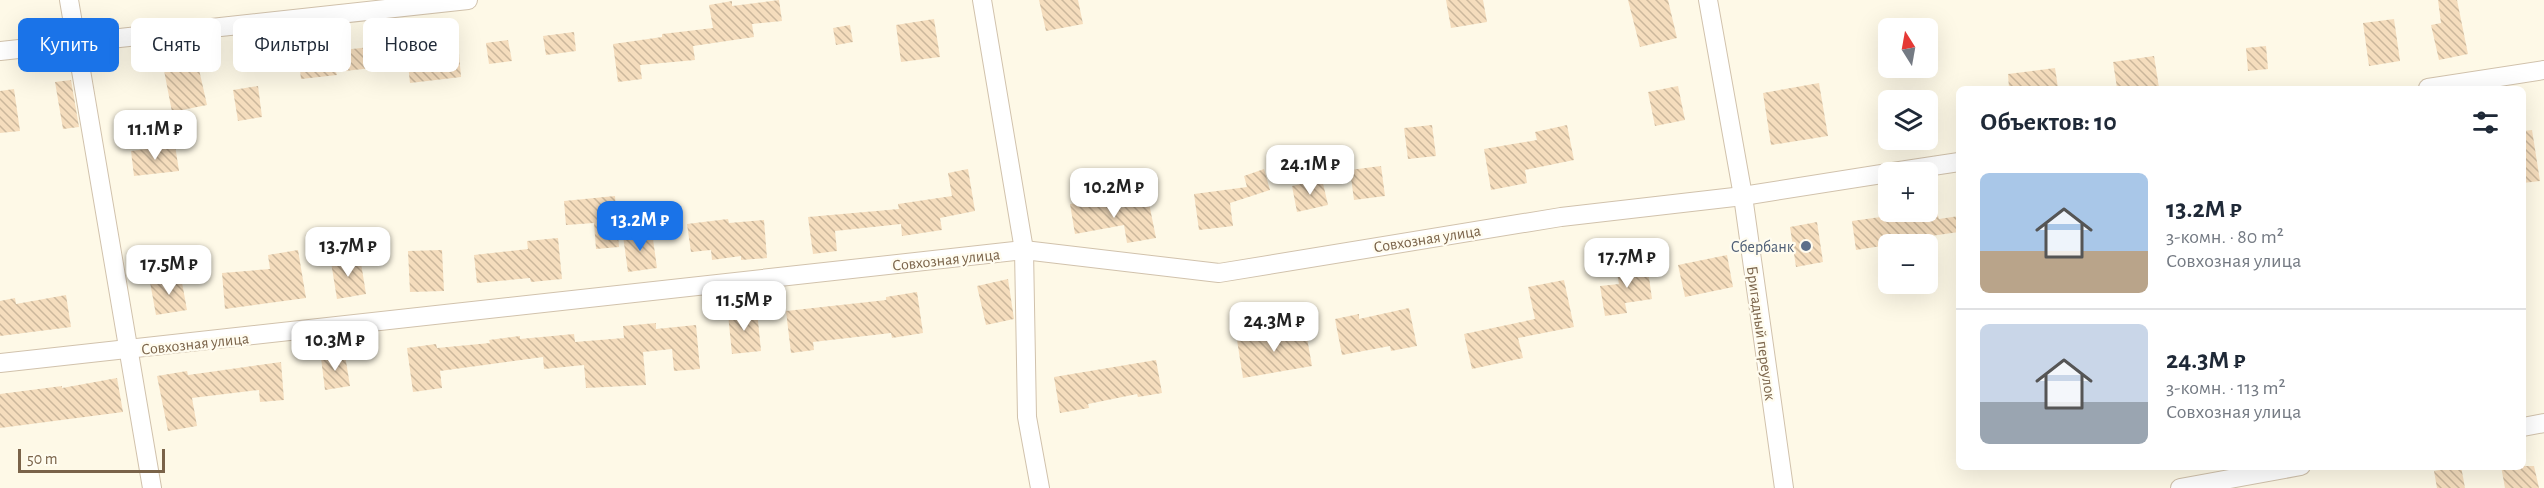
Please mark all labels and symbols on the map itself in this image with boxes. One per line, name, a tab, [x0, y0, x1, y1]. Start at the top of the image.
north arrow	[1878, 18, 1938, 78]
pin: 11.1M ₽	[100, 110, 210, 161]
pin: 24.1M ₽	[1255, 145, 1365, 196]
pin: 10.2M ₽	[1059, 168, 1169, 219]
pin: 13.2M ₽	[585, 201, 695, 252]
street label: Совхозная улица	[1372, 223, 1482, 256]
pin: 13.7M ₽	[293, 227, 403, 278]
pin: 17.7M ₽	[1572, 238, 1682, 289]
place label: Сбербанк	[1731, 239, 1795, 255]
marker: Сбербанк	[1799, 239, 1813, 253]
pin: 17.5M ₽	[114, 245, 224, 296]
street label: Совхозная улица	[891, 246, 1001, 275]
street label: Бригадный переулок	[1743, 265, 1778, 402]
pin: 11.5M ₽	[689, 281, 799, 332]
pin: 24.3M ₽	[1219, 302, 1329, 353]
pin: 10.3M ₽	[280, 321, 390, 372]
street label: Совхозная улица	[140, 330, 250, 359]
scale bar	[18, 446, 165, 474]

